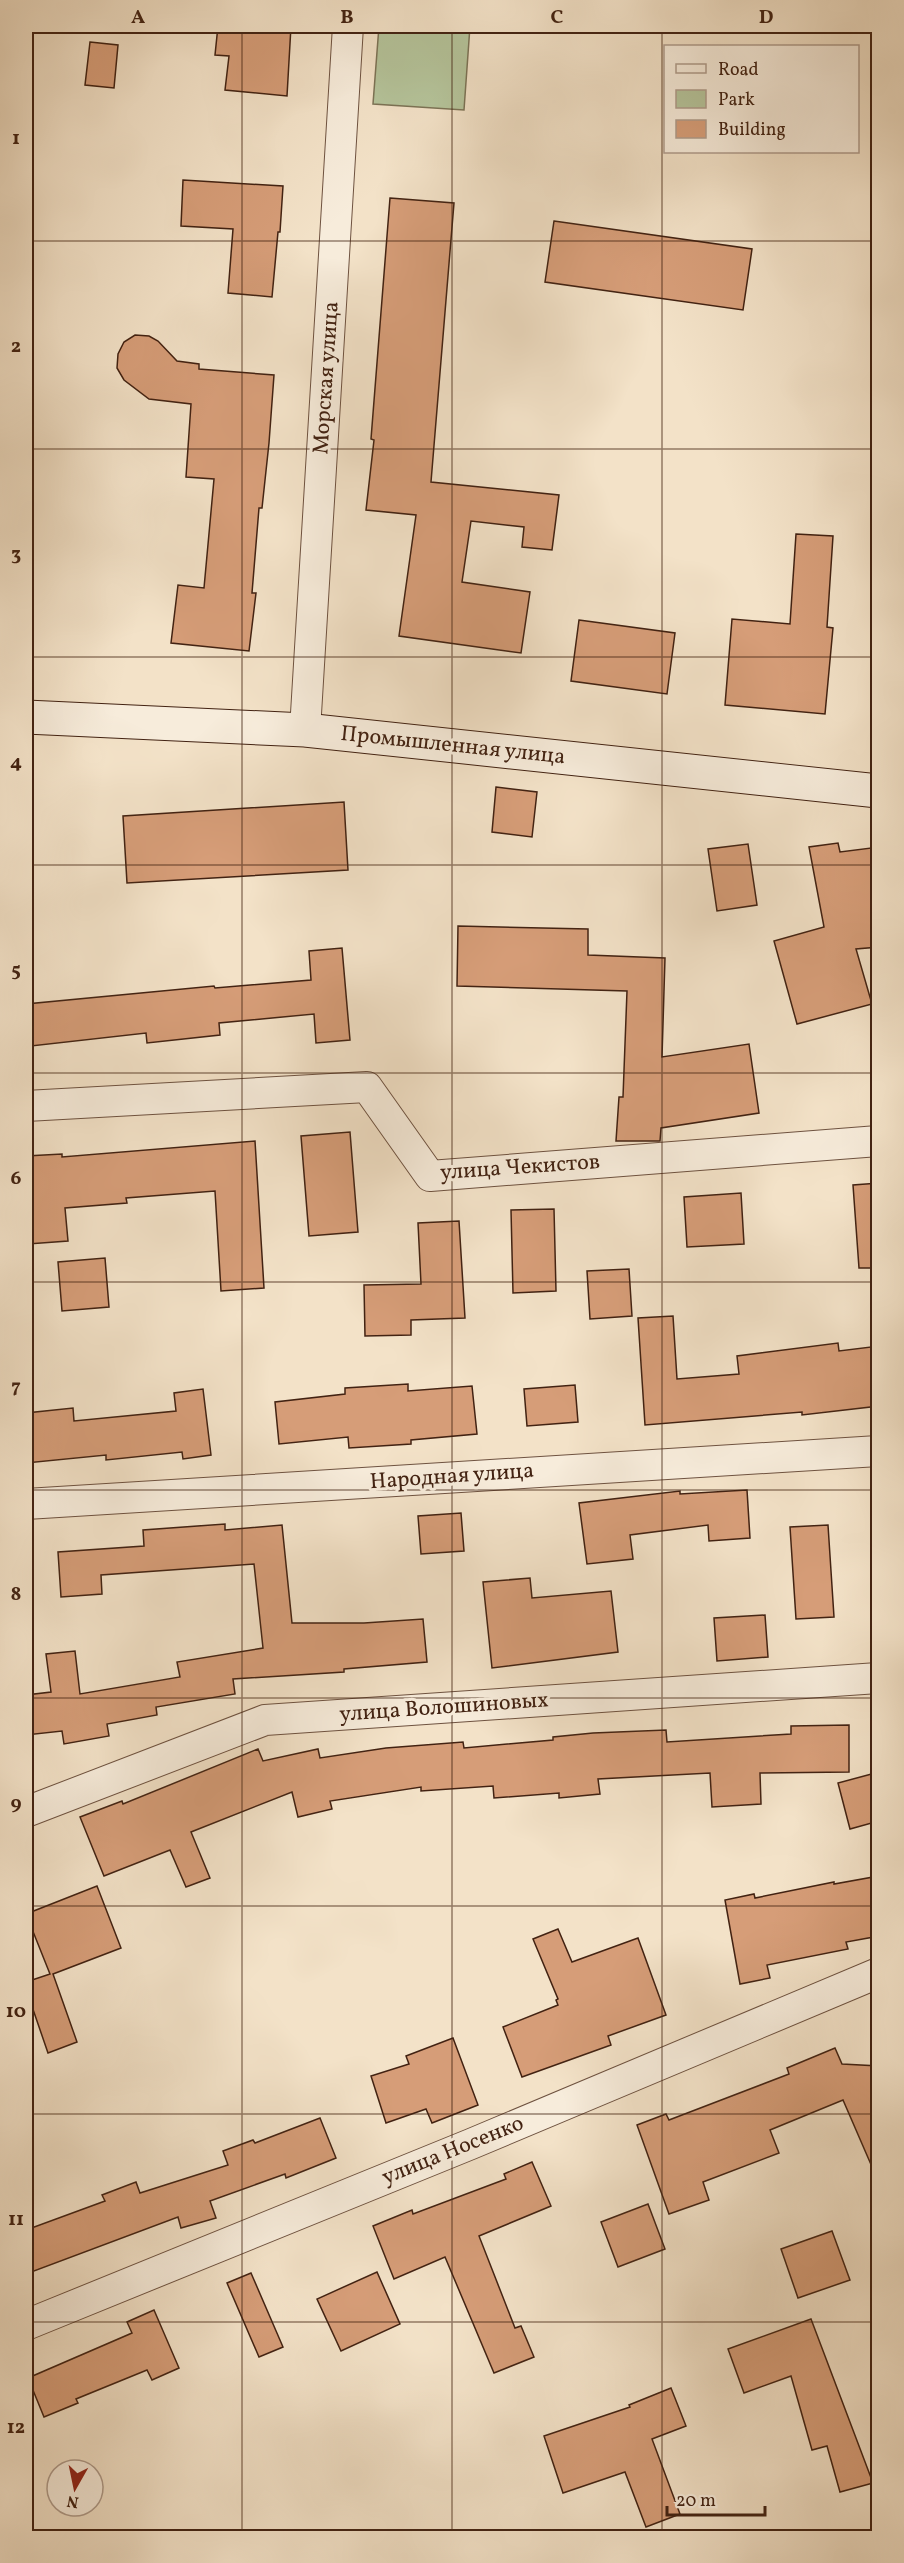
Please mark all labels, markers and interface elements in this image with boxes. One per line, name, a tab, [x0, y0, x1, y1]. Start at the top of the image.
text: A	[131, 4, 145, 32]
text: B	[340, 4, 354, 32]
text: C	[551, 4, 564, 32]
text: D	[759, 4, 773, 32]
legend	[664, 45, 859, 153]
text: Road	[718, 58, 759, 83]
text: Park	[718, 88, 755, 113]
text: Building	[718, 118, 786, 143]
text: 1	[12, 125, 20, 153]
street label: Морская улица	[306, 300, 348, 456]
text: 2	[11, 333, 21, 361]
text: 3	[11, 541, 21, 569]
street label: Промышленная улица	[339, 719, 567, 773]
text: 4	[10, 749, 22, 777]
text: 5	[11, 957, 21, 985]
street label: улица Чекистов	[439, 1147, 601, 1189]
text: 6	[11, 1165, 22, 1193]
text: 7	[11, 1373, 21, 1401]
street label: Народная улица	[369, 1456, 535, 1498]
text: 8	[11, 1581, 21, 1609]
street label: улица Волошиновых	[338, 1685, 550, 1731]
text: 9	[10, 1790, 22, 1818]
text: 10	[6, 1998, 26, 2026]
street label: улица Носенко	[377, 2108, 529, 2194]
text: 11	[8, 2206, 24, 2234]
text: 12	[7, 2414, 25, 2442]
north arrow	[45, 2458, 105, 2518]
scale bar	[667, 2479, 764, 2517]
text: N	[65, 2489, 80, 2513]
text: 20 m	[676, 2489, 716, 2514]

